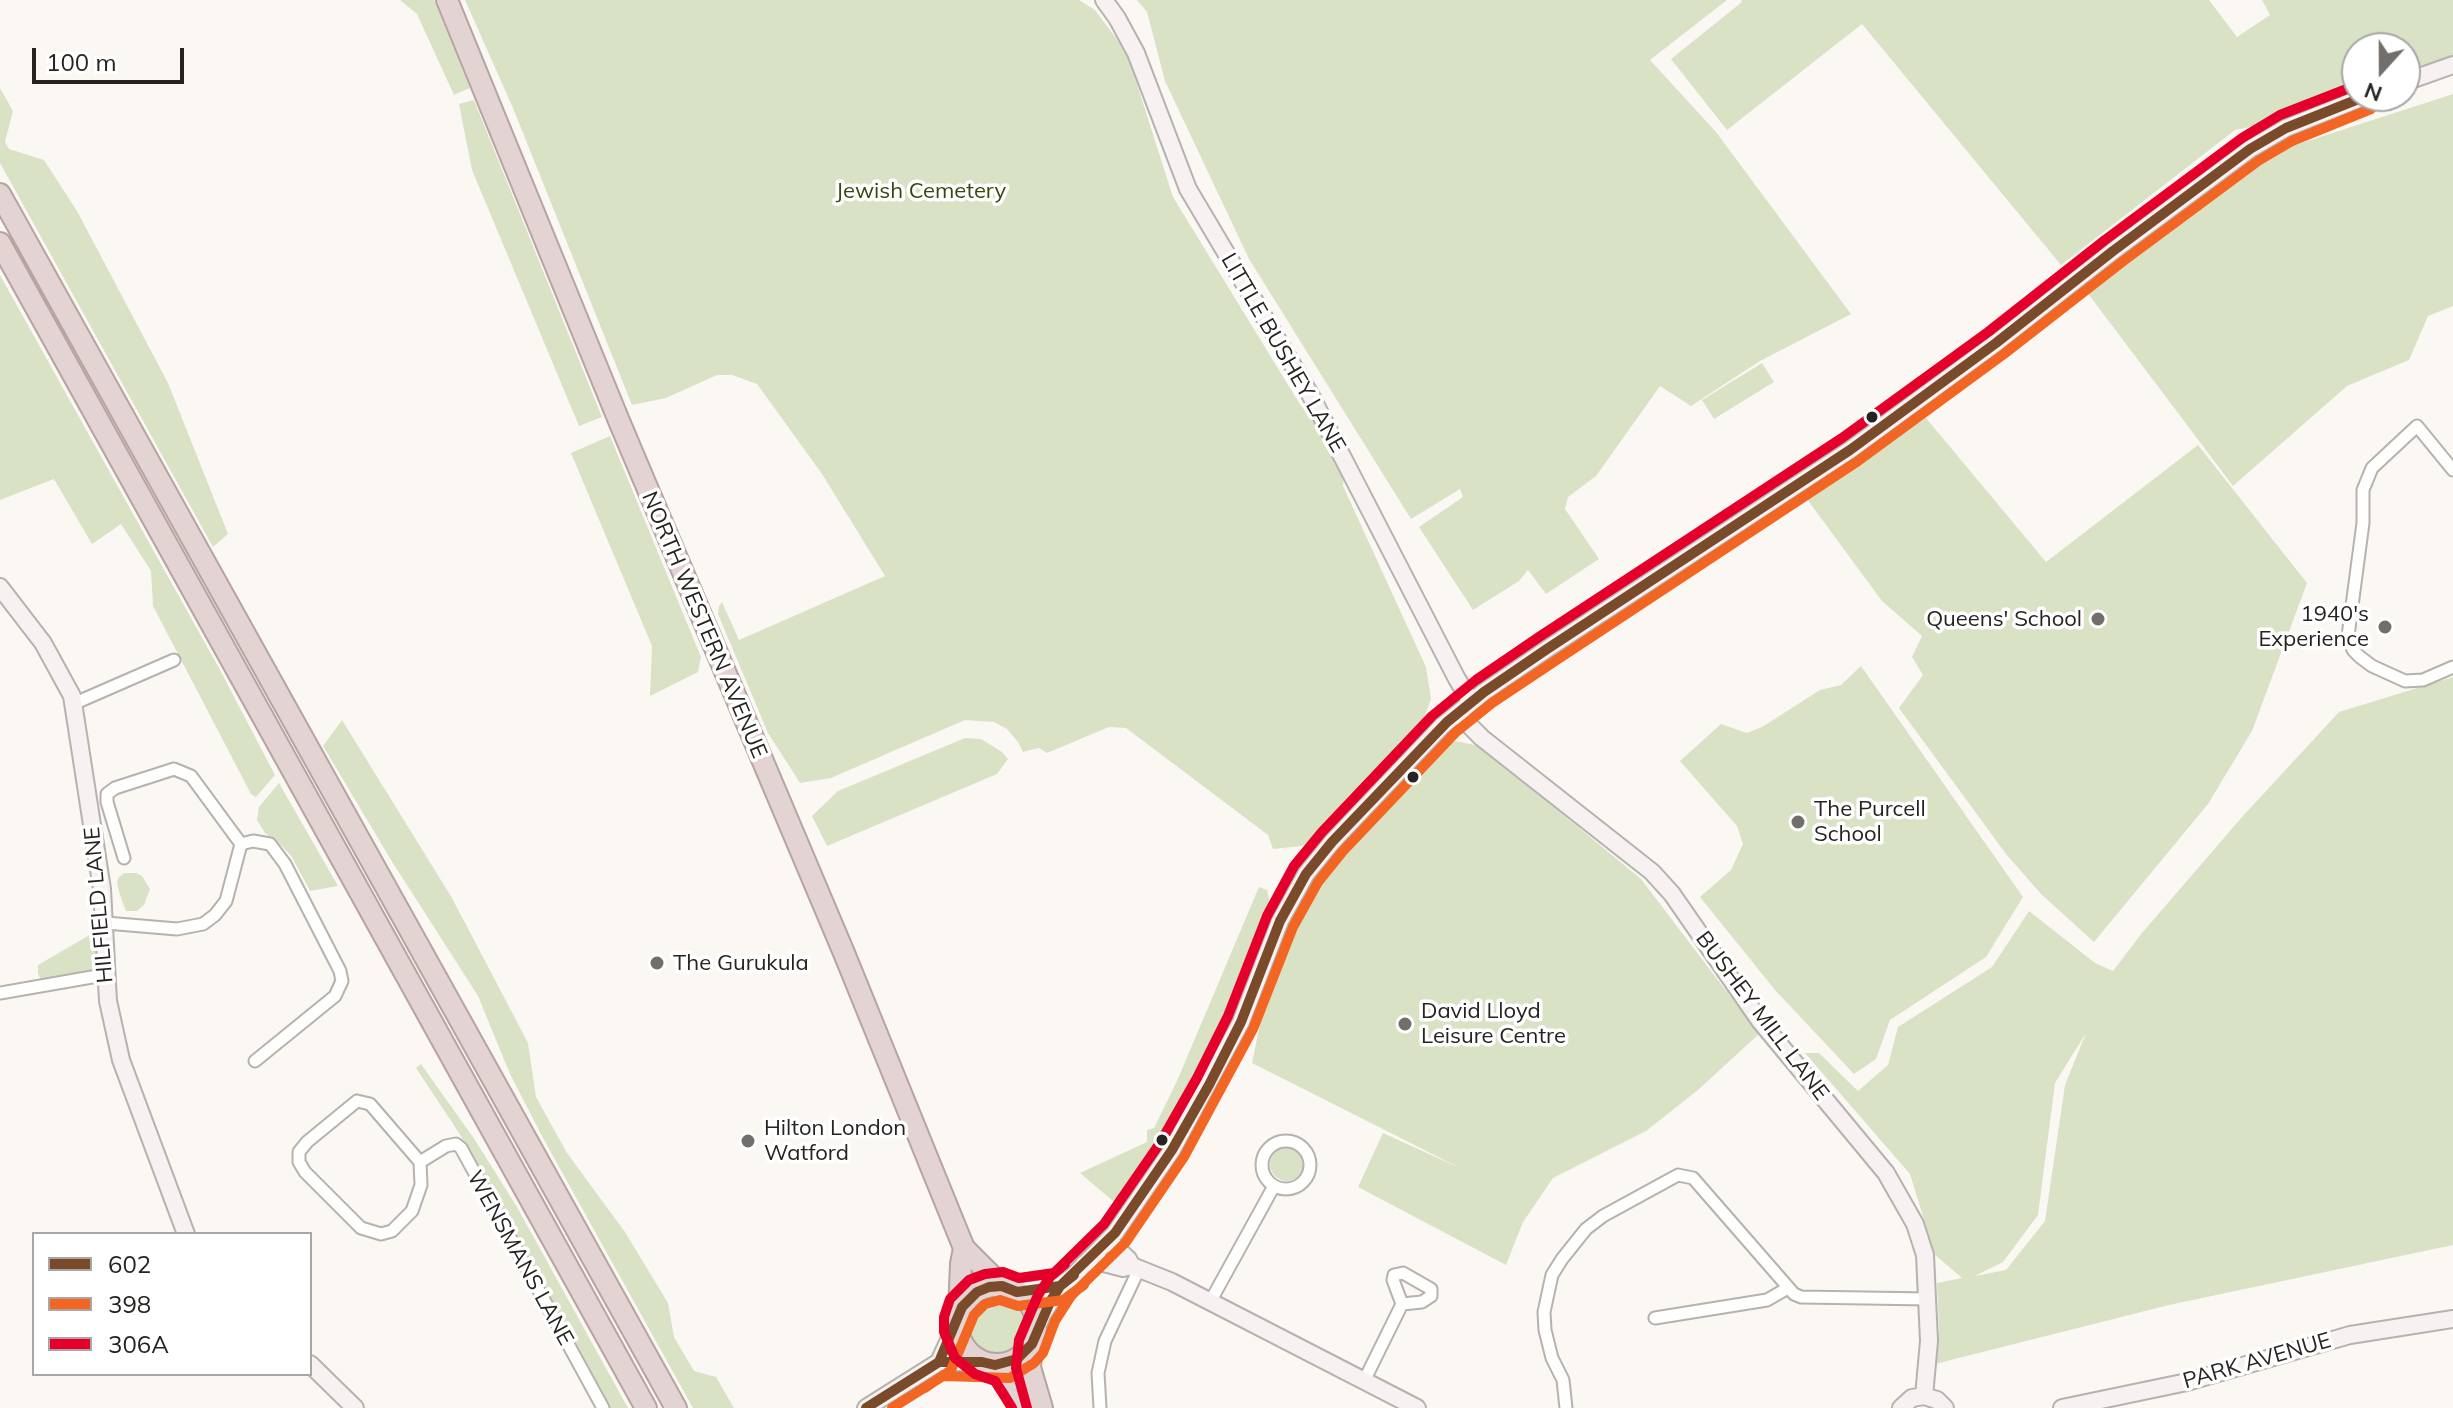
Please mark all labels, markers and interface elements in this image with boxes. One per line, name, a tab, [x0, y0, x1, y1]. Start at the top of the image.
scale bar	[36, 32, 188, 82]
north arrow	[2341, 32, 2421, 112]
text: 100 m	[46, 47, 117, 77]
text: N	[2360, 76, 2386, 109]
park label: Jewish Cemetery	[836, 178, 1006, 204]
street label: LITTLE BUSHEY LANE	[1215, 249, 1351, 457]
unlabelled marker	[1864, 409, 1880, 425]
street label: NORTH WESTERN AVENUE	[636, 488, 772, 762]
place label: 1940's Experience	[2258, 601, 2369, 652]
place label: Queens' School	[1926, 606, 2082, 632]
marker: Queens' School	[2089, 610, 2107, 628]
marker: 1940's Experience	[2376, 618, 2394, 636]
unlabelled marker	[1405, 769, 1421, 785]
place label: The Purcell School	[1814, 796, 1926, 848]
marker: The Purcell School	[1789, 813, 1807, 831]
street label: HILFIELD LANE	[79, 826, 119, 984]
street label: BUSHEY MILL LANE	[1690, 926, 1834, 1106]
place label: The Gurukula	[673, 950, 809, 976]
marker: The Gurukula	[648, 954, 666, 972]
place label: David Lloyd Leisure Centre	[1421, 998, 1566, 1050]
marker: David Lloyd Leisure Centre	[1396, 1015, 1414, 1033]
place label: Hilton London Watford	[764, 1115, 906, 1166]
marker: Hilton London Watford	[739, 1132, 757, 1150]
unlabelled marker	[1154, 1132, 1170, 1148]
street label: WENSMANS LANE	[461, 1166, 579, 1350]
legend	[32, 1232, 312, 1376]
text: 602	[108, 1249, 151, 1279]
text: 398	[108, 1289, 151, 1319]
street label: PARK AVENUE	[2180, 1327, 2334, 1395]
text: 306A	[108, 1329, 169, 1359]

